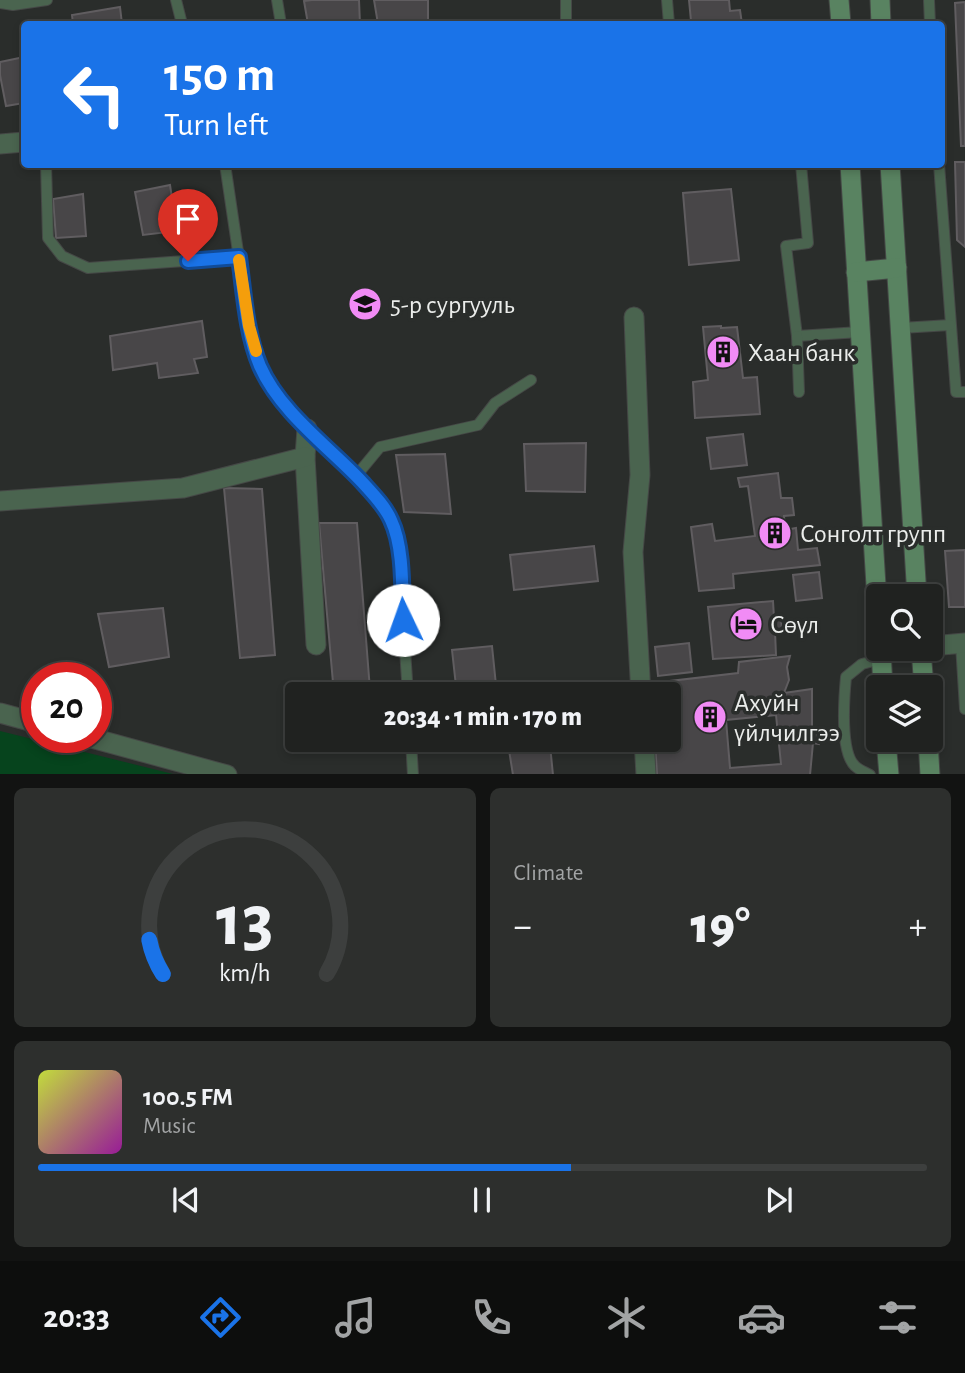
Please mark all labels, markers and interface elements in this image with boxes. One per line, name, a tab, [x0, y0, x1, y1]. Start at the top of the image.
icon: left	[49, 49, 140, 140]
text: 150 m	[164, 51, 275, 100]
text: Turn left	[164, 109, 268, 141]
pin	[158, 189, 218, 261]
icon: arrive	[169, 200, 207, 238]
school or university icon: 5-р сургууль	[346, 285, 384, 323]
place label: 5-р сургууль	[390, 292, 514, 318]
building icon: Хаан банк	[704, 333, 742, 371]
place label: Хаан банк	[748, 340, 855, 366]
building icon: Сонголт групп	[756, 514, 794, 552]
place label: Сонголт групп	[800, 521, 946, 547]
position arrow	[366, 583, 440, 657]
map controls	[866, 584, 943, 752]
button: search	[866, 584, 943, 661]
hotel icon: Сөүл	[727, 605, 765, 643]
place label: Сөүл	[770, 612, 819, 638]
speed limit sign: 20	[21, 662, 112, 753]
button: layers	[866, 675, 943, 752]
place label: Ахуйн үйлчилгээ	[734, 690, 840, 746]
building icon: Ахуйн үйлчилгээ	[691, 698, 729, 736]
text: 20:34 · 1 min · 170 m	[384, 704, 582, 730]
text: Climate	[514, 862, 583, 885]
text: 13	[216, 886, 274, 959]
text: 19°	[690, 900, 750, 952]
text: −	[514, 908, 532, 946]
text: +	[909, 908, 927, 946]
text: km/h	[219, 960, 271, 985]
text: 100.5 FM	[143, 1084, 233, 1110]
text: Music	[143, 1115, 195, 1138]
icon: previous	[167, 1181, 205, 1219]
icon: pause	[463, 1181, 501, 1219]
icon: next	[760, 1181, 798, 1219]
icon: directions	[196, 1293, 245, 1342]
icon: music	[331, 1293, 380, 1342]
icon: phone	[467, 1293, 516, 1342]
icon: climate	[602, 1293, 651, 1342]
icon: car	[737, 1293, 786, 1342]
icon: filters	[873, 1293, 922, 1342]
text: 20:33	[43, 1301, 110, 1333]

